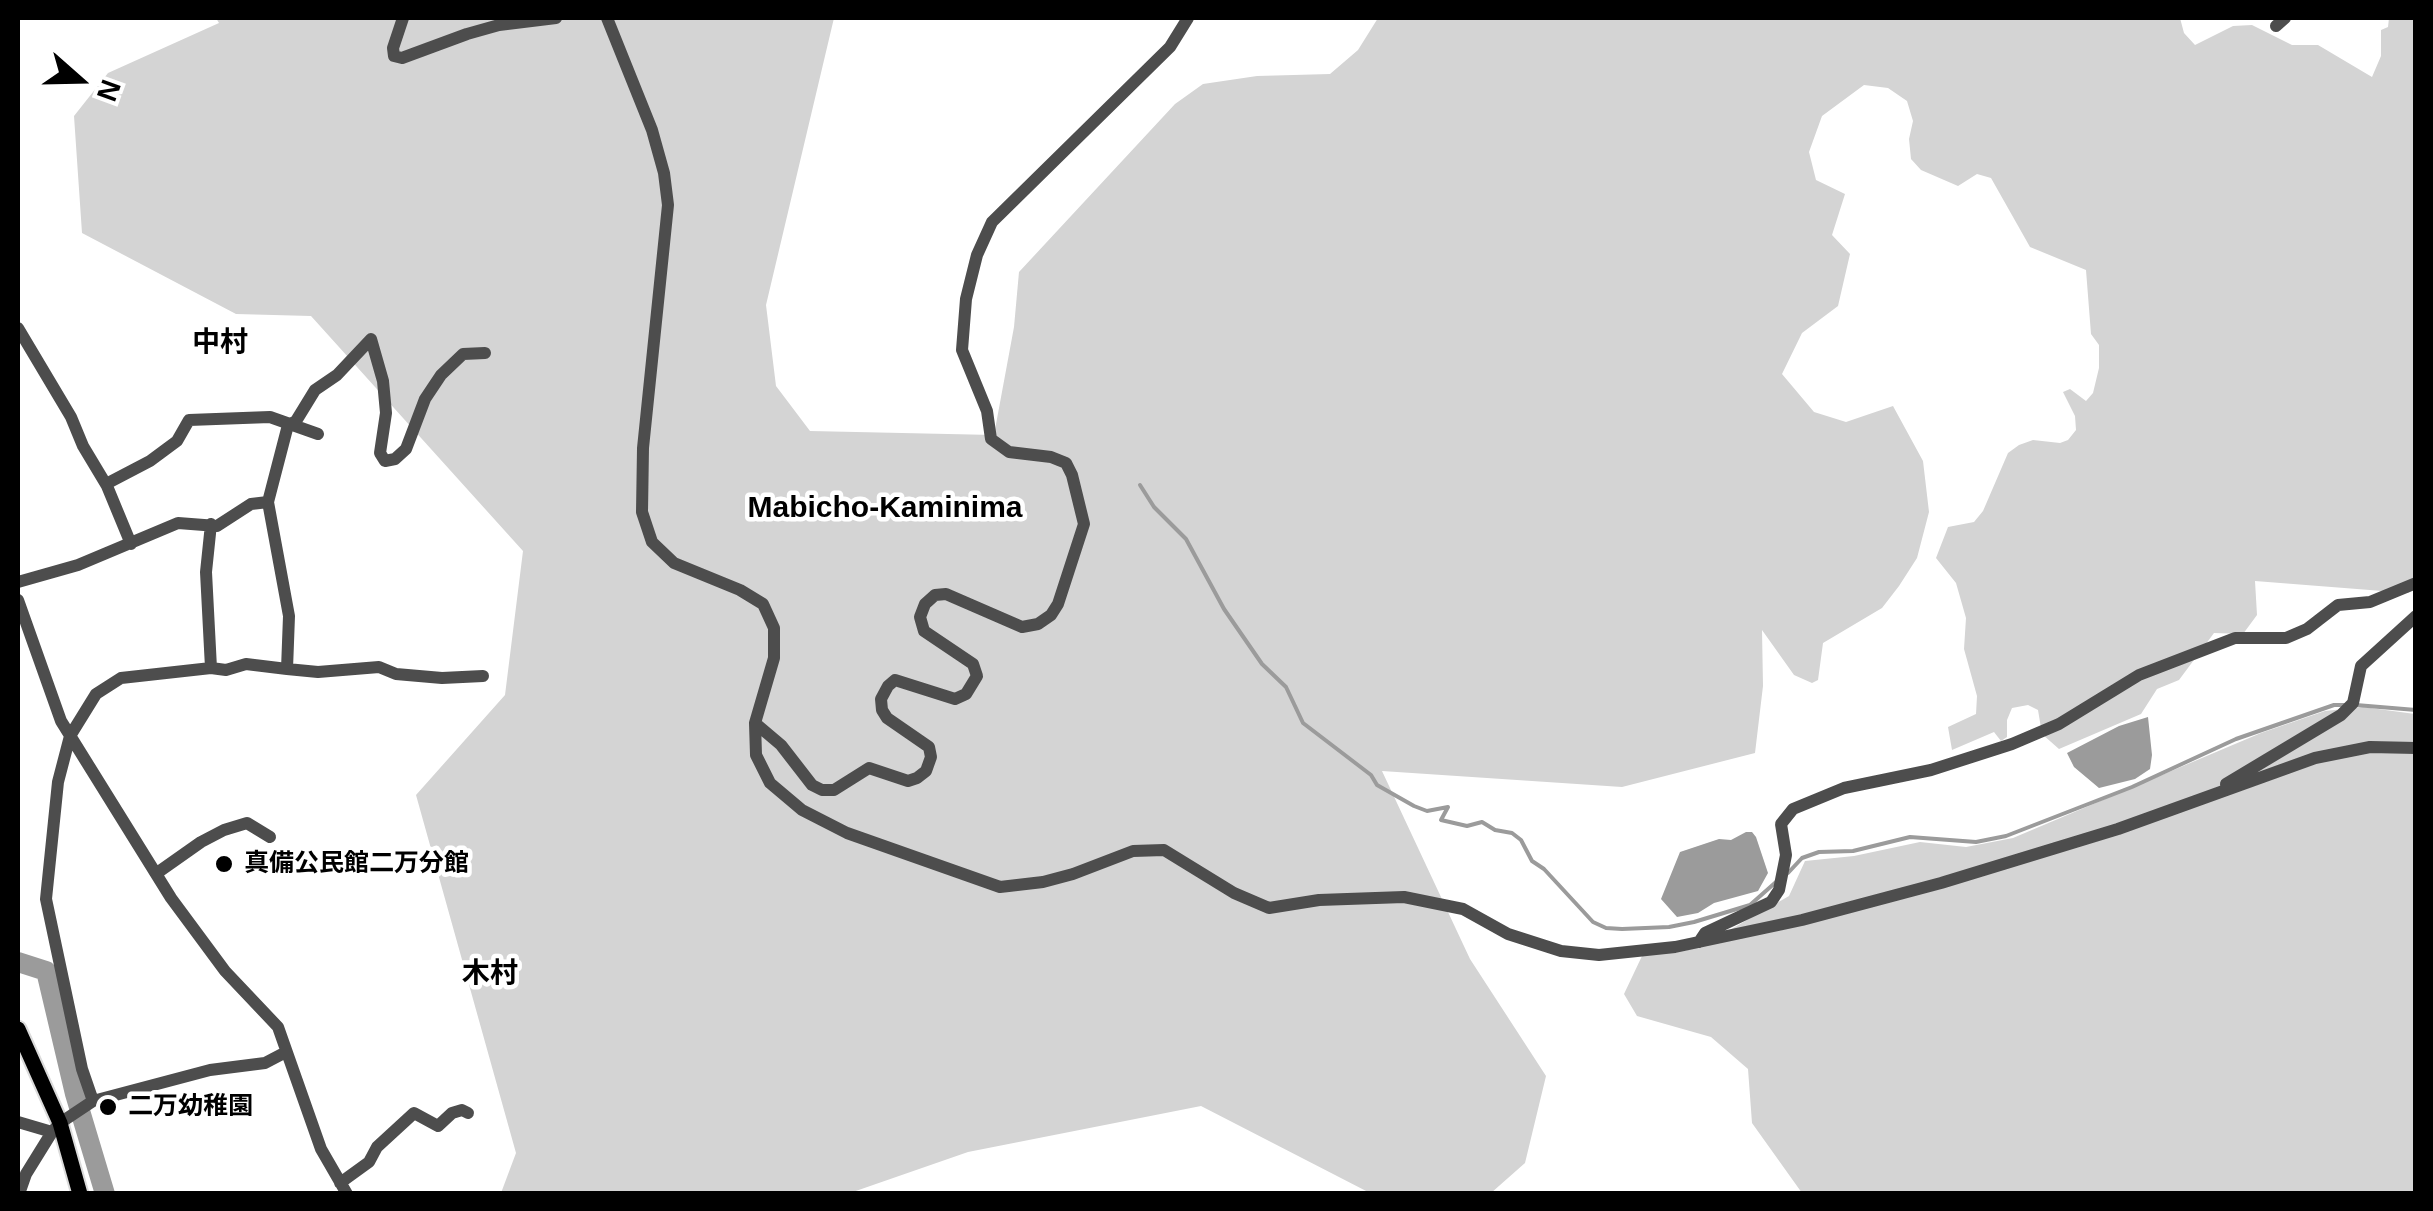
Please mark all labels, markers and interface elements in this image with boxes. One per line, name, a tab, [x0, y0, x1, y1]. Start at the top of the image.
north arrow	[30, 30, 130, 130]
text: N	[91, 76, 127, 105]
district label: 中村	[192, 326, 248, 360]
district label: Mabicho-Kaminima	[747, 491, 1023, 527]
place label: 真備公民館二万分館	[244, 849, 469, 879]
marker: 真備公民館二万分館	[213, 853, 235, 875]
district label: 木村	[462, 957, 518, 991]
place label: 二万幼稚園	[128, 1092, 253, 1122]
marker: 二万幼稚園	[97, 1096, 119, 1118]

